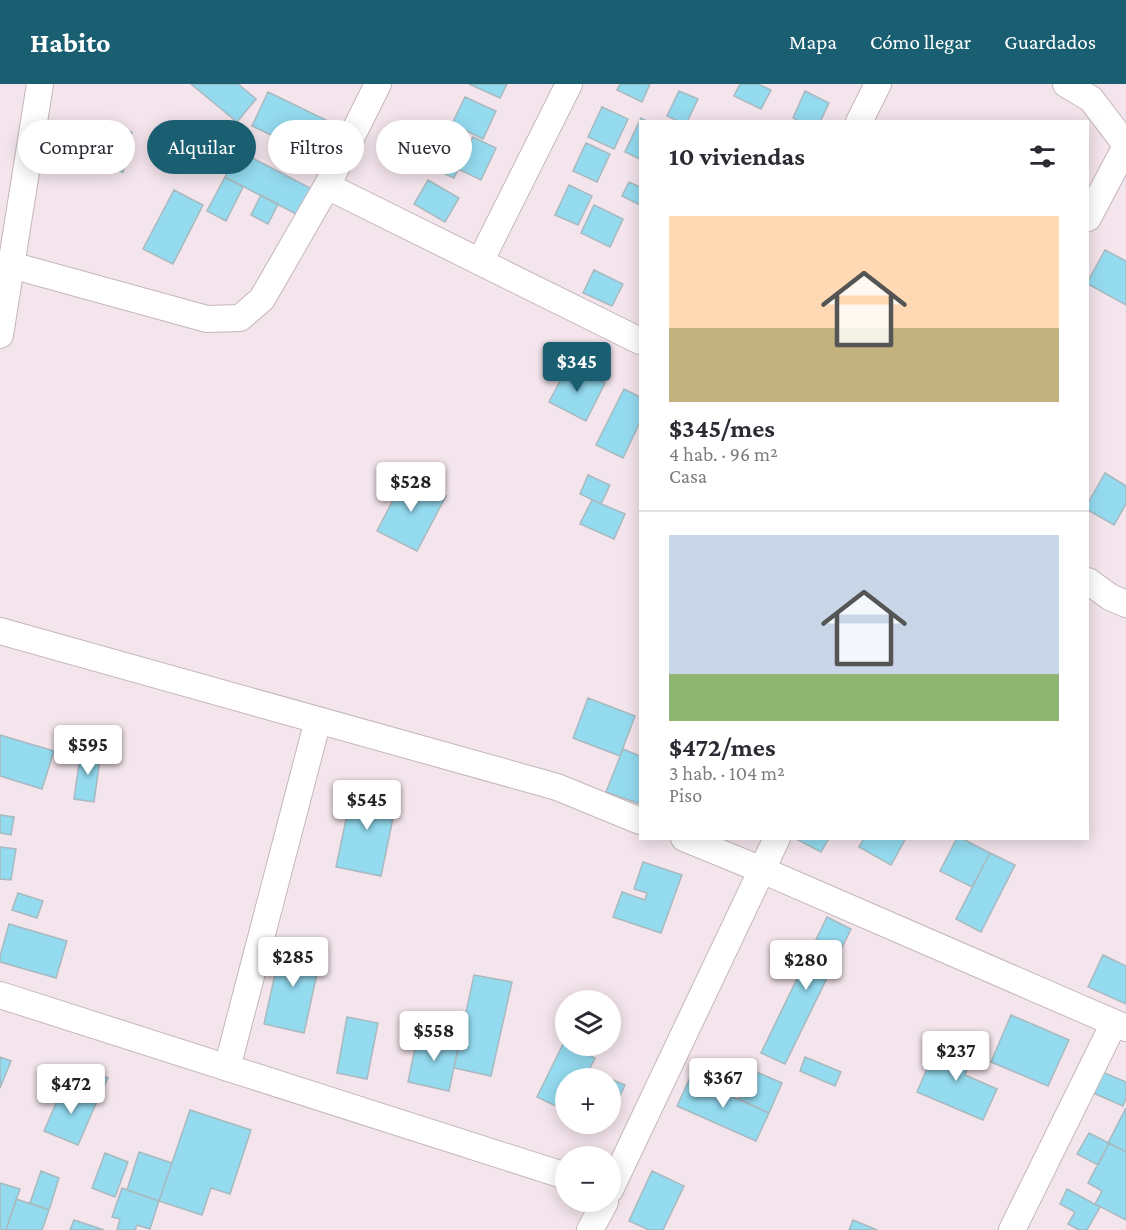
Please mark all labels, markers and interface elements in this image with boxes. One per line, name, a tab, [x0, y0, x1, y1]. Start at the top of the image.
text: Habito	[30, 27, 111, 58]
text: Mapa	[789, 30, 837, 54]
text: Cómo llegar	[870, 30, 971, 54]
text: Guardados	[1004, 30, 1096, 54]
chip: Comprar	[18, 120, 135, 174]
chip: Alquilar	[147, 120, 256, 174]
chip: Filtros	[268, 120, 364, 174]
chip: Nuevo	[376, 120, 472, 174]
icon: filters	[1026, 140, 1059, 173]
text: 10 viviendas	[669, 142, 805, 171]
icon: home	[810, 255, 918, 363]
pin: $345	[541, 342, 613, 393]
text: $345	[557, 350, 597, 372]
text: $345/mes	[669, 414, 775, 443]
text: 4 hab. · 96 m²	[669, 443, 778, 465]
pin: $528	[375, 462, 447, 513]
text: Casa	[669, 465, 707, 487]
text: $528	[390, 470, 432, 492]
icon: home	[810, 574, 918, 682]
pin: $595	[52, 725, 124, 776]
text: $595	[68, 733, 108, 755]
text: $472/mes	[669, 733, 775, 762]
text: 3 hab. · 104 m²	[669, 762, 785, 784]
pin: $545	[331, 780, 403, 831]
text: Piso	[669, 784, 702, 806]
text: $545	[347, 788, 387, 810]
pin: $285	[257, 937, 329, 988]
pin: $280	[770, 940, 842, 991]
text: $285	[272, 945, 314, 967]
text: $280	[784, 948, 828, 970]
map controls	[555, 990, 621, 1212]
button: layers	[555, 990, 621, 1056]
pin: $558	[398, 1011, 470, 1062]
text: $558	[414, 1019, 454, 1041]
pin: $237	[920, 1031, 992, 1082]
text: $237	[936, 1039, 976, 1061]
pin: $367	[687, 1058, 759, 1109]
pin: $472	[35, 1064, 107, 1115]
text: $367	[703, 1066, 743, 1088]
button: +	[555, 1068, 621, 1134]
text: $472	[51, 1072, 91, 1094]
button: −	[555, 1146, 621, 1212]

